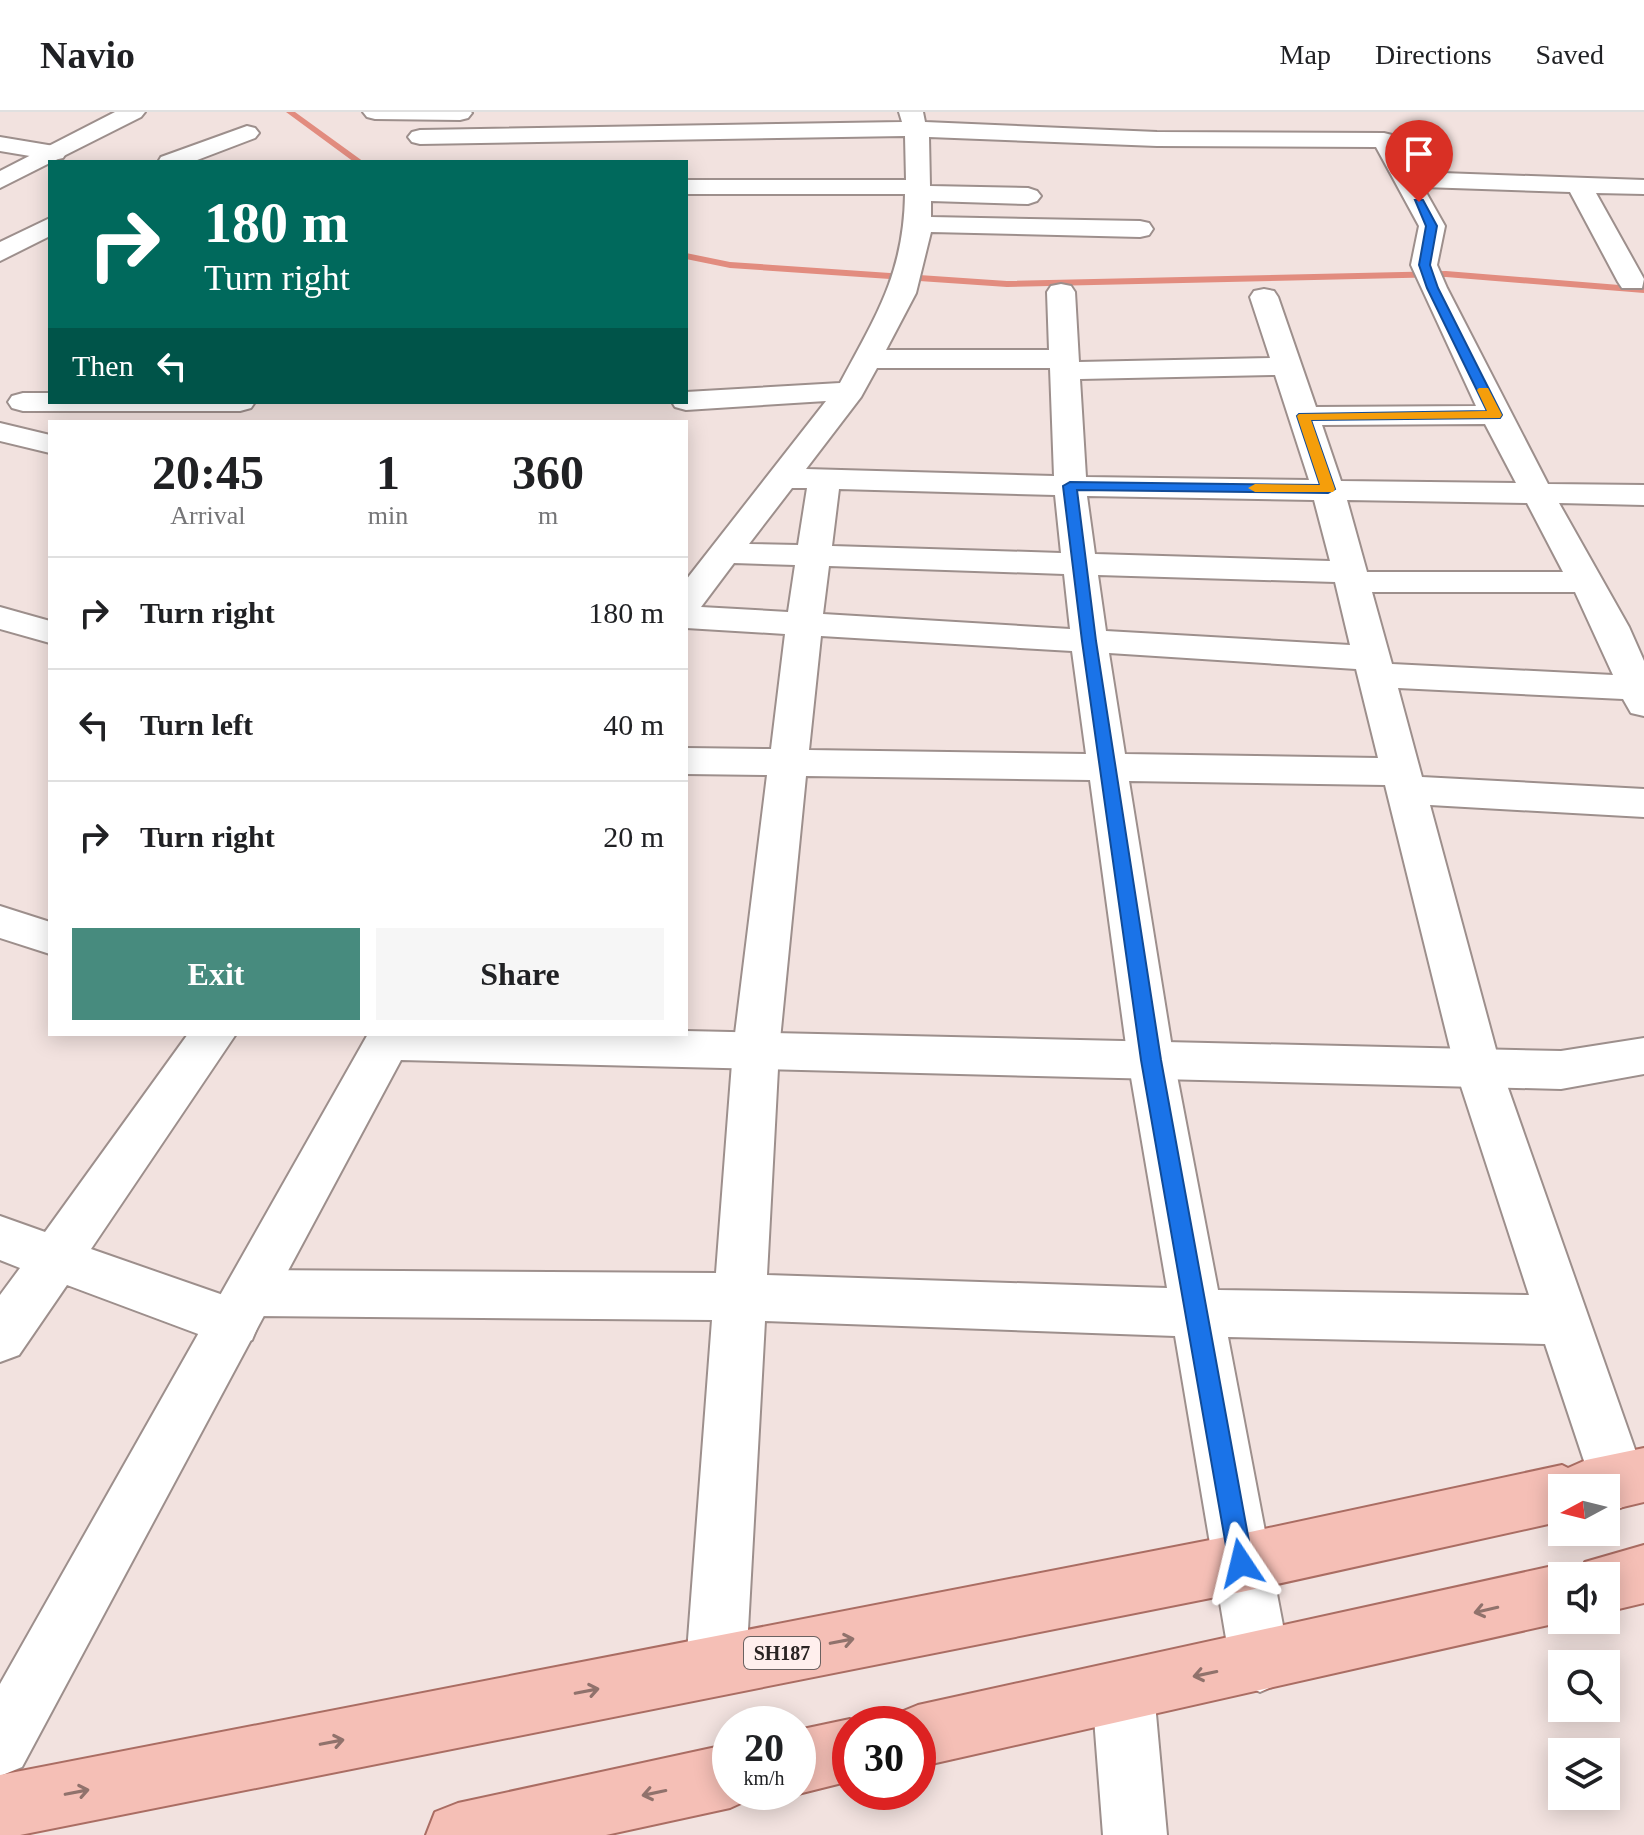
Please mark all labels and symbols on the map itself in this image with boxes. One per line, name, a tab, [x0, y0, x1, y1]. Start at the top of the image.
pin	[1385, 120, 1453, 202]
north arrow	[1548, 1474, 1620, 1546]
position arrow	[1199, 1521, 1283, 1605]
one-way arrow	[1474, 1604, 1499, 1619]
one-way arrow	[829, 1633, 854, 1648]
road number: SH187	[744, 1637, 820, 1669]
one-way arrow	[1193, 1667, 1218, 1682]
one-way arrow	[573, 1683, 599, 1698]
speed limit sign: 30	[832, 1706, 936, 1810]
one-way arrow	[318, 1734, 344, 1749]
one-way arrow	[63, 1784, 89, 1799]
one-way arrow	[641, 1786, 667, 1801]

